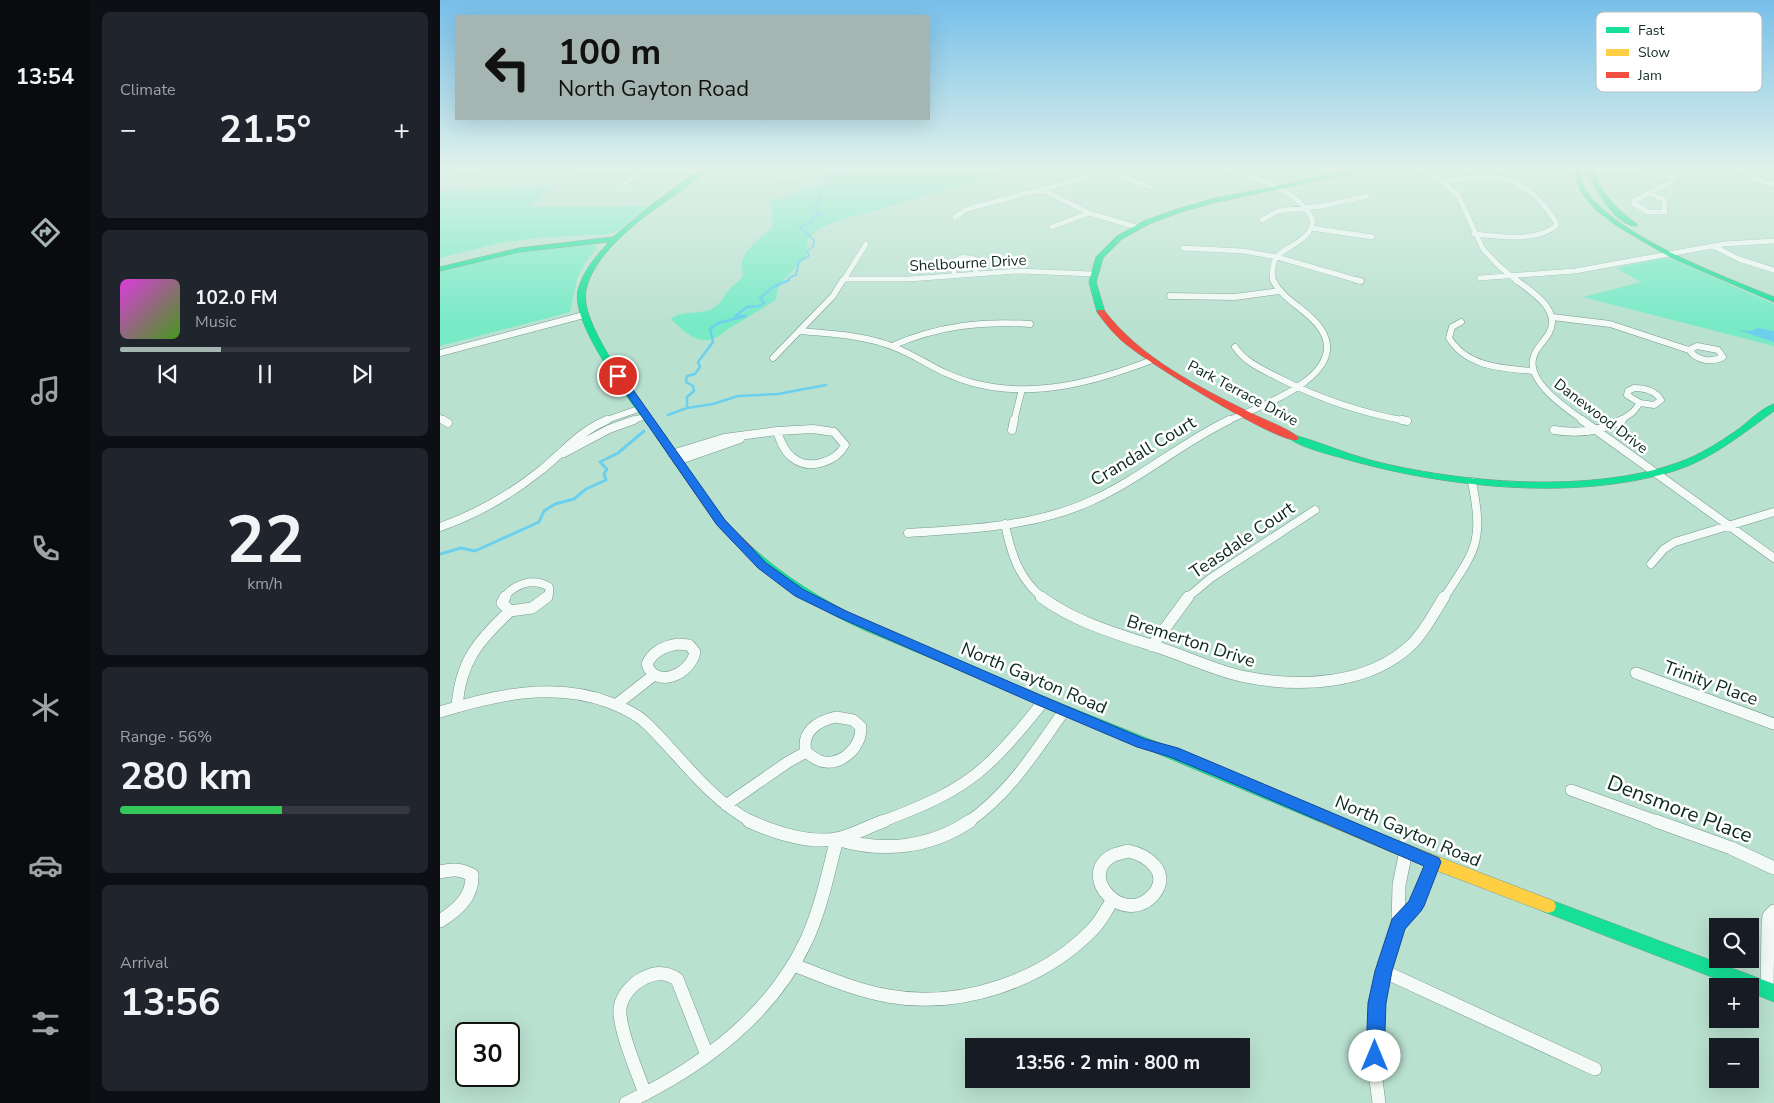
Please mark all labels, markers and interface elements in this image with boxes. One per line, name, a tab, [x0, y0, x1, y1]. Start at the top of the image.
legend	[1596, 12, 1762, 92]
text: Fast	[1638, 21, 1664, 40]
text: 100 m	[558, 29, 661, 76]
icon: left	[475, 35, 540, 100]
text: Slow	[1638, 43, 1670, 62]
text: 13:54	[16, 62, 74, 92]
text: Jam	[1637, 66, 1662, 85]
text: North Gayton Road	[558, 74, 749, 104]
text: Climate	[120, 79, 175, 101]
text: 21.5°	[219, 104, 311, 155]
text: −	[120, 111, 137, 149]
text: +	[393, 111, 410, 149]
icon: directions	[28, 215, 63, 250]
street label: Shelbourne Drive	[909, 250, 1027, 276]
text: 102.0 FM	[195, 285, 278, 311]
text: Music	[195, 311, 236, 333]
pin	[597, 355, 639, 397]
street label: Park Terrace Drive	[1184, 355, 1302, 431]
icon: previous	[154, 360, 182, 388]
icon: pause	[251, 360, 279, 388]
icon: next	[348, 360, 376, 388]
icon: arrive	[604, 362, 632, 390]
icon: music	[28, 373, 63, 408]
street label: Danewood Drive	[1550, 374, 1652, 458]
street label: Crandall Court	[1086, 410, 1201, 492]
text: 22	[226, 496, 304, 585]
street label: Teasdale Court	[1185, 496, 1300, 584]
icon: phone	[28, 531, 63, 566]
text: km/h	[247, 573, 283, 595]
street label: Bremerton Drive	[1124, 609, 1258, 673]
street label: North Gayton Road	[957, 636, 1111, 720]
street label: Trinity Place	[1660, 655, 1762, 711]
icon: climate	[28, 690, 63, 725]
text: Range · 56%	[120, 726, 212, 748]
text: 280 km	[120, 751, 252, 802]
street label: Densmore Place	[1603, 768, 1757, 850]
street label: North Gayton Road	[1331, 789, 1485, 873]
icon: car	[28, 848, 63, 883]
map controls	[1709, 918, 1759, 1088]
button: search	[1709, 918, 1759, 968]
text: Arrival	[120, 952, 168, 974]
text: 13:56	[120, 977, 221, 1028]
button: +	[1709, 978, 1759, 1028]
icon: filters	[28, 1006, 63, 1041]
speed limit sign: 30	[455, 1022, 520, 1087]
position arrow	[1348, 1029, 1400, 1081]
button: −	[1709, 1038, 1759, 1088]
text: 13:56 · 2 min · 800 m	[1015, 1050, 1200, 1076]

